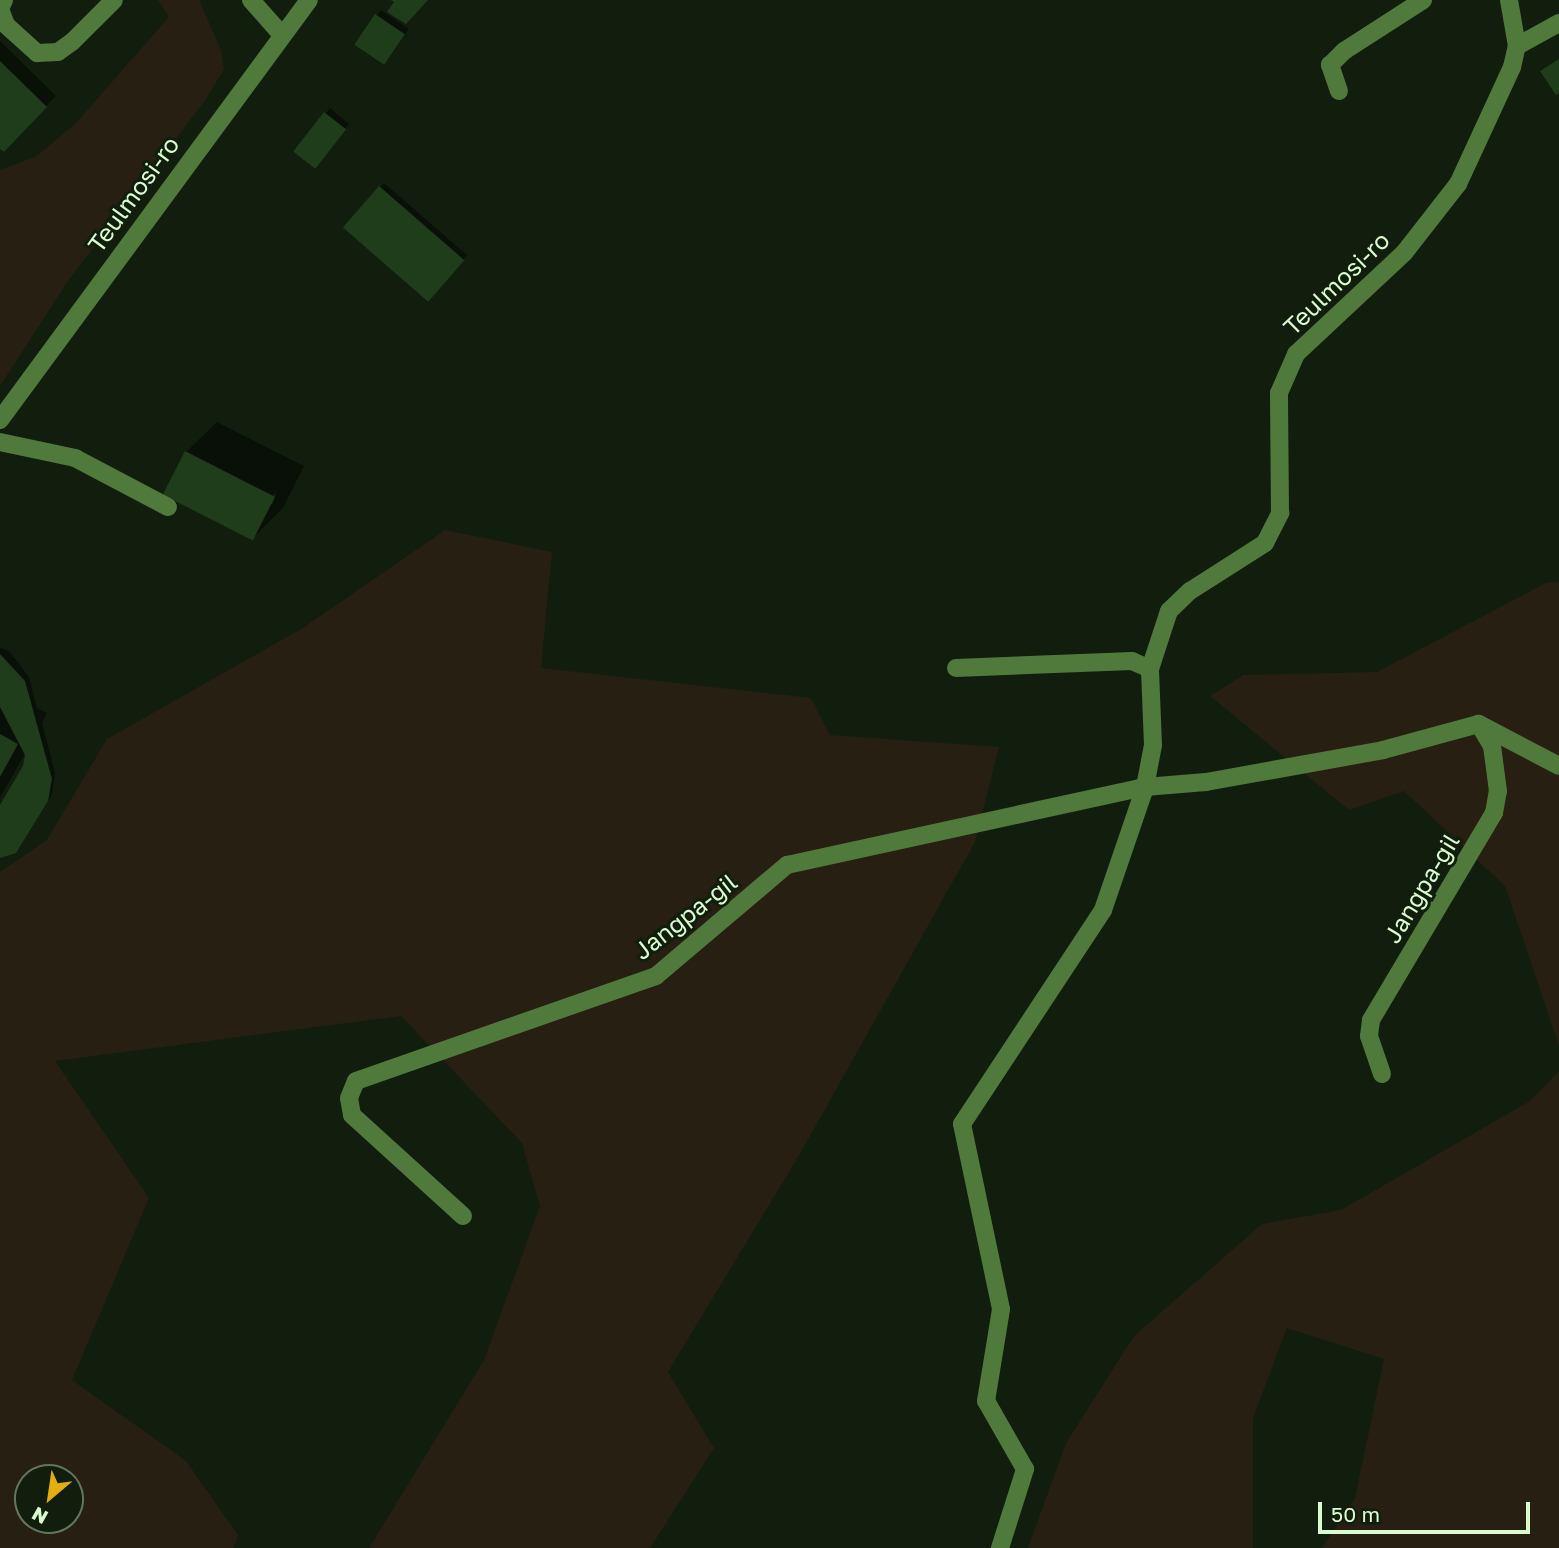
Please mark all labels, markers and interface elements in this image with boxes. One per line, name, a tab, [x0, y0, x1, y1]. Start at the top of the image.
street label: Teulmosi-ro	[81, 130, 185, 258]
street label: Teulmosi-ro	[1277, 225, 1395, 341]
street label: Jangpa-gil	[1377, 828, 1465, 948]
street label: Jangpa-gil	[628, 867, 742, 965]
north arrow	[14, 1464, 84, 1534]
scale bar	[1321, 1488, 1533, 1532]
text: 50 m	[1331, 1501, 1380, 1527]
text: N	[28, 1502, 51, 1530]

